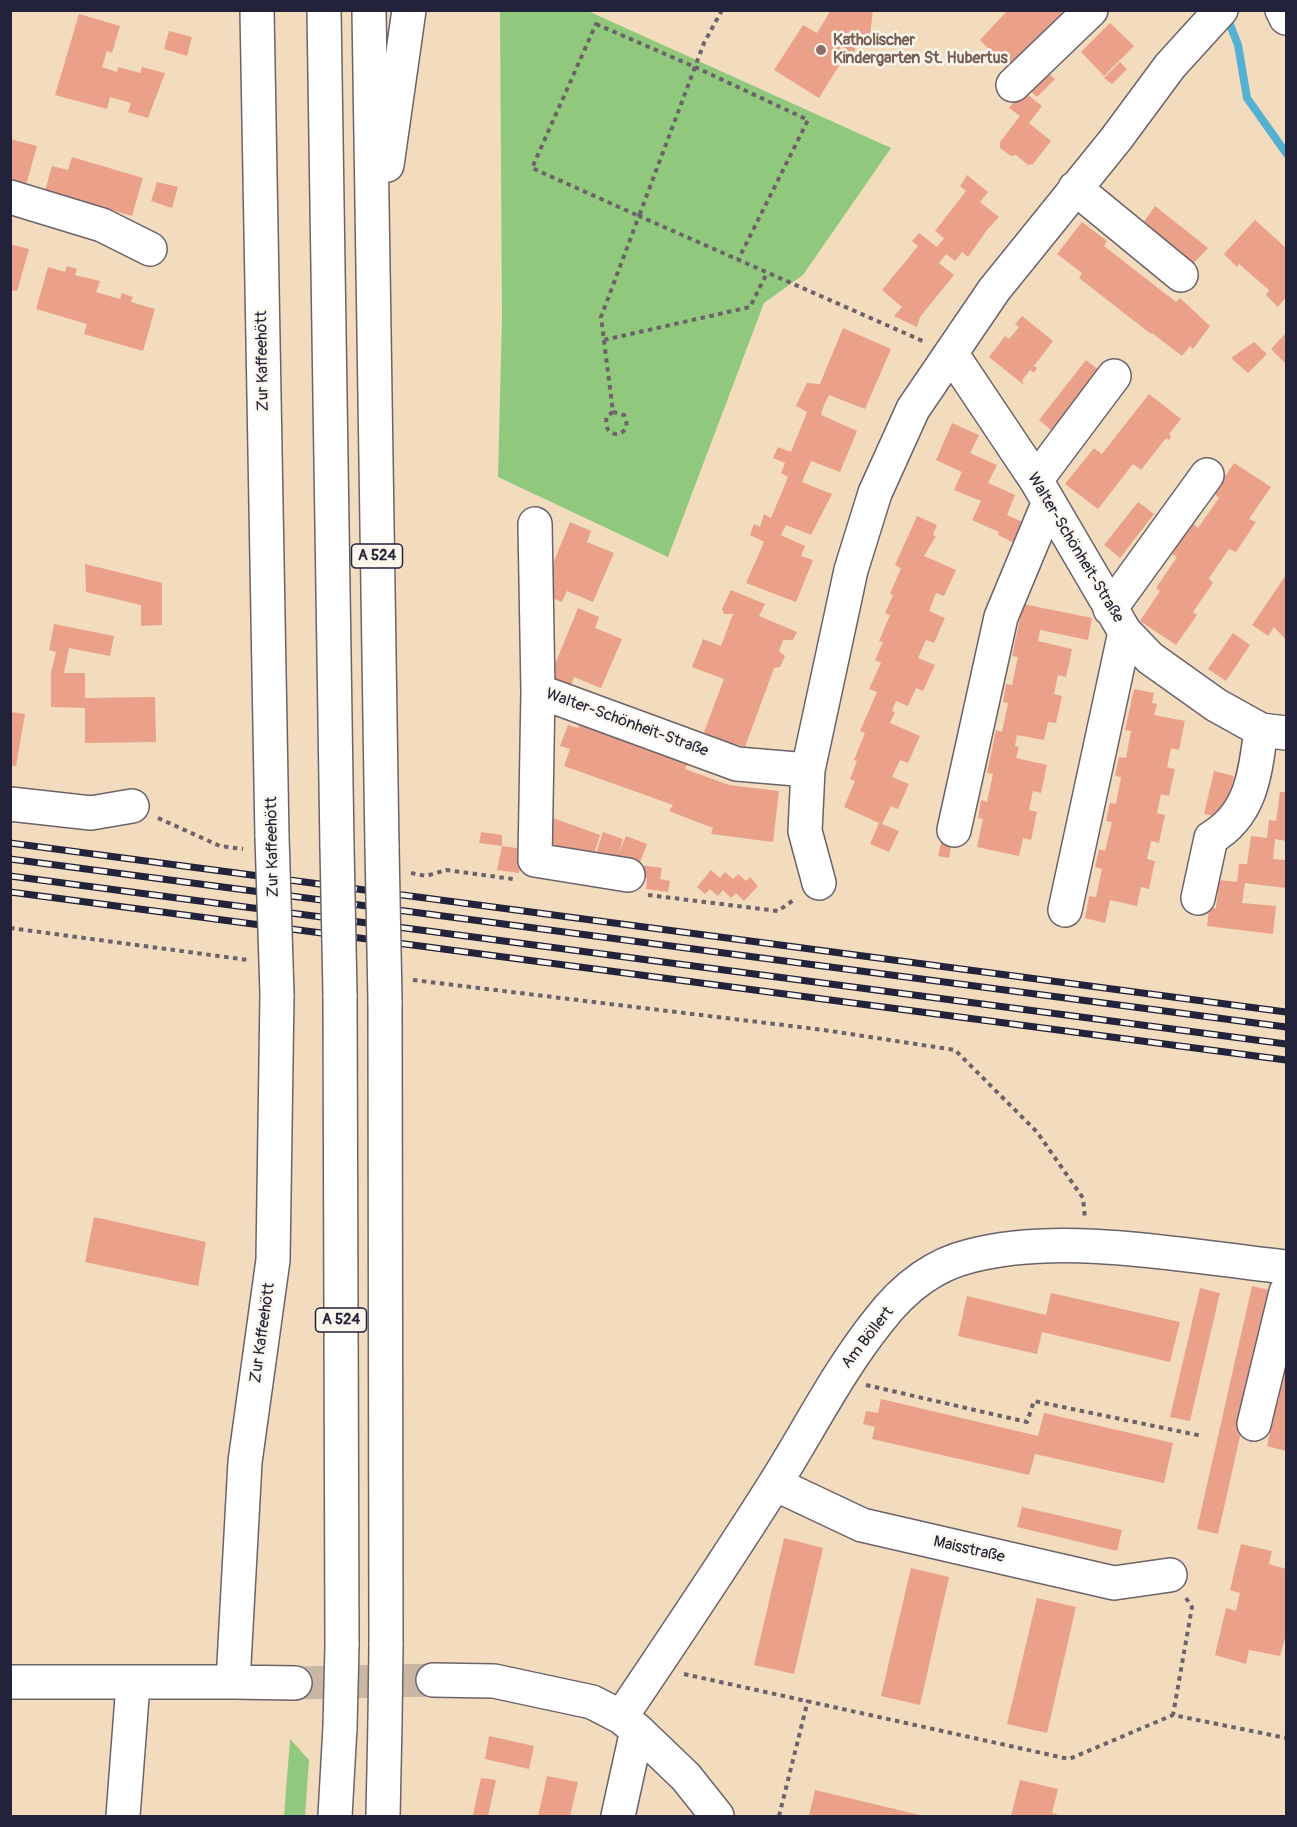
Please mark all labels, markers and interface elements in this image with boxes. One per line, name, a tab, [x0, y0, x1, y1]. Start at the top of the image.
place label: Katholischer Kindergarten St. Hubertus	[833, 31, 1008, 69]
marker: Katholischer Kindergarten St. Hubertus	[814, 43, 828, 57]
street label: Zur Kaffeehött	[253, 311, 273, 411]
street label: Walter-Schönheit-Straße	[1023, 470, 1127, 626]
road number: A 524	[352, 544, 403, 568]
street label: Walter-Schönheit-Straße	[543, 685, 711, 761]
street label: Zur Kaffeehött	[263, 797, 283, 897]
street label: Zur Kaffeehött	[246, 1282, 280, 1384]
street label: Am Böllert	[838, 1303, 898, 1373]
road number: A 524	[316, 1308, 366, 1332]
street label: Maisstraße	[932, 1533, 1006, 1567]

